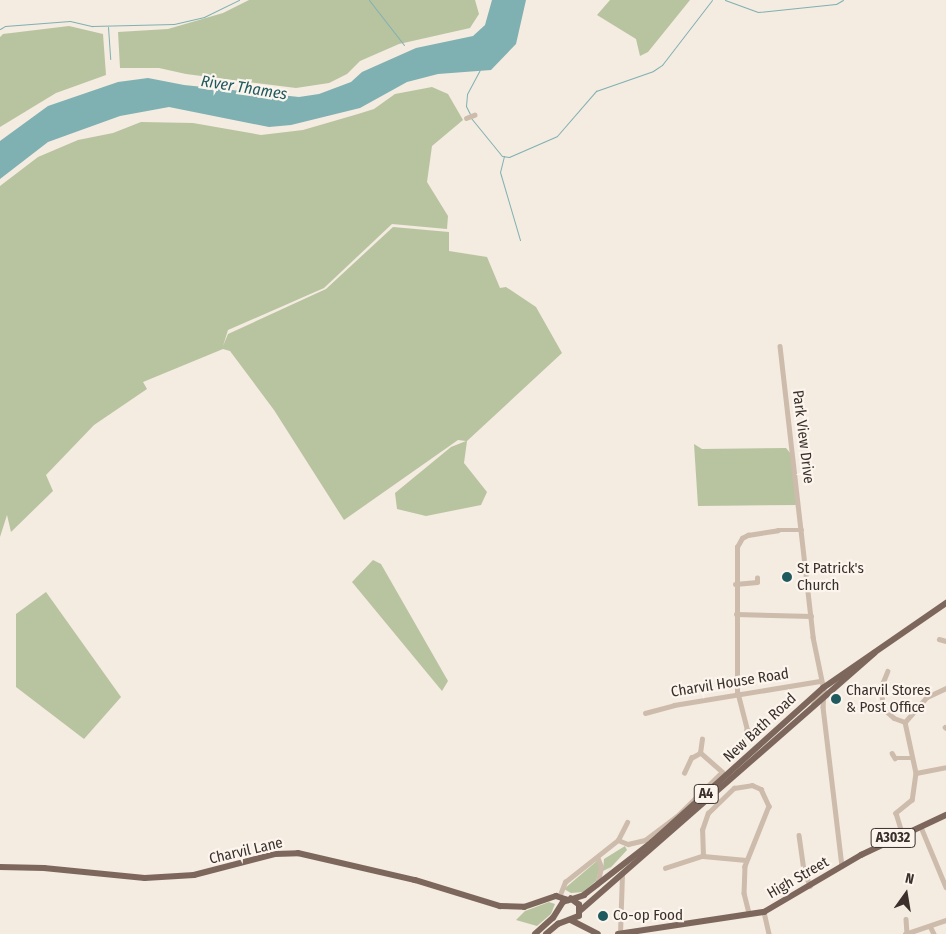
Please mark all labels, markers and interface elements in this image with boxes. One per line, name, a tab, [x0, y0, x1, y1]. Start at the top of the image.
water label: River Thames	[199, 72, 289, 104]
street label: Park View Drive	[788, 389, 818, 485]
place label: St Patrick's Church	[797, 559, 864, 594]
marker: St Patrick's Church	[781, 571, 793, 583]
street label: Charvil House Road	[670, 665, 790, 701]
place label: Charvil Stores & Post Office	[846, 681, 931, 716]
street label: New Bath Road	[720, 690, 800, 766]
marker: Charvil Stores & Post Office	[830, 693, 842, 705]
road number: A4	[694, 782, 718, 806]
road number: A3032	[870, 826, 916, 850]
street label: Charvil Lane	[207, 834, 285, 868]
street label: High Street	[764, 853, 832, 903]
north arrow	[881, 869, 931, 919]
text: N	[903, 870, 915, 888]
place label: Co-op Food	[613, 907, 683, 925]
marker: Co-op Food	[597, 910, 609, 922]

